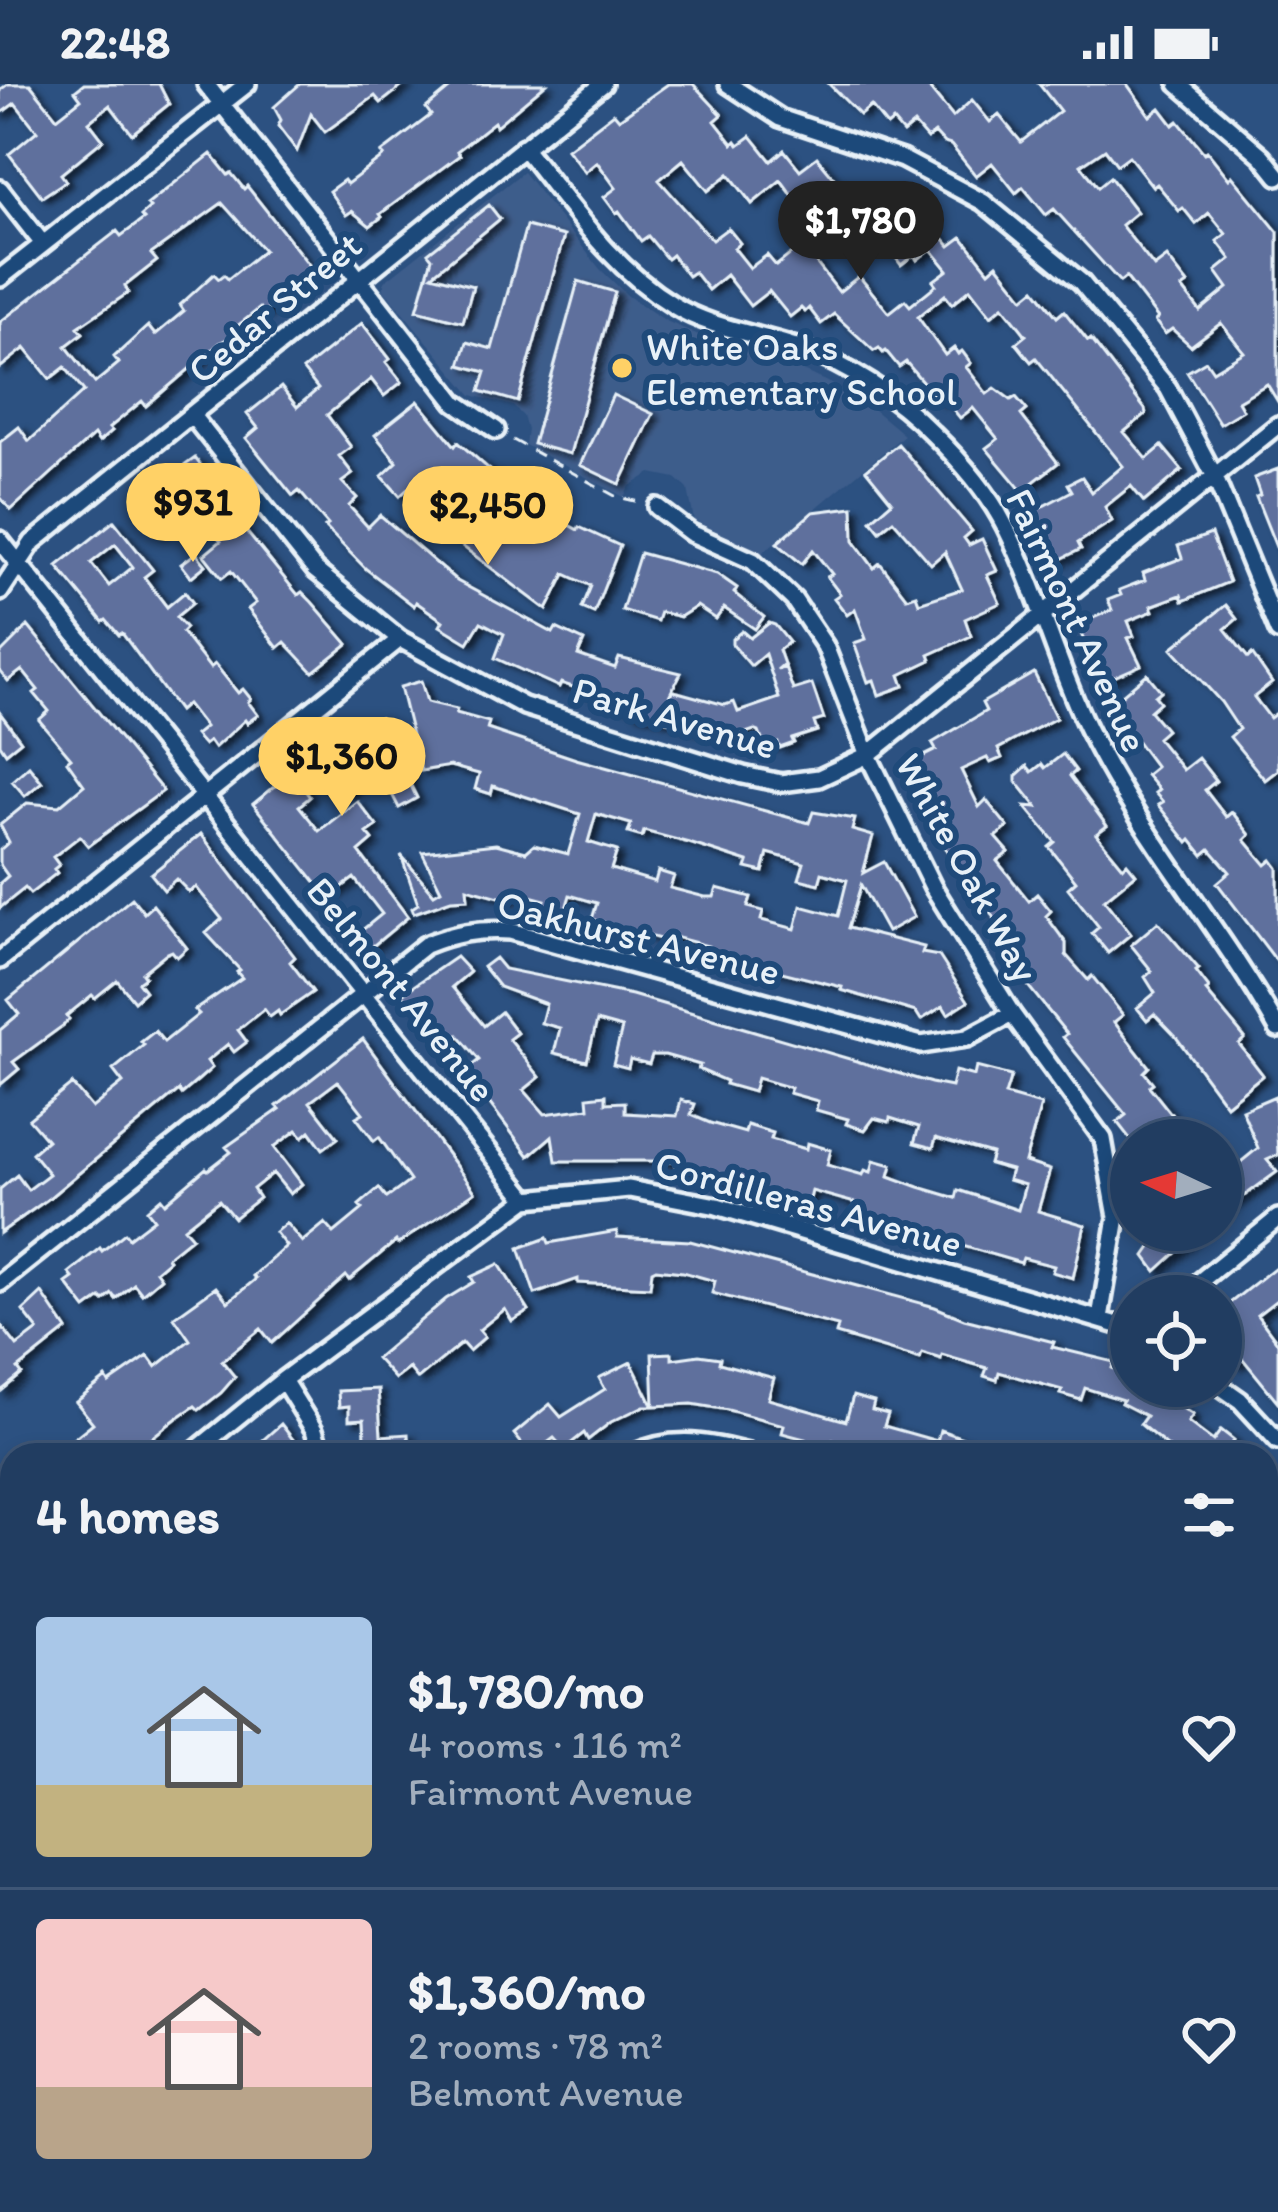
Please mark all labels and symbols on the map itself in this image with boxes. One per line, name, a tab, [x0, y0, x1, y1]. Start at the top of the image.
pin: $1,780	[763, 181, 959, 283]
street label: Cedar Street	[178, 221, 371, 394]
place label: White Oaks Elementary School	[646, 323, 957, 415]
marker: White Oaks Elementary School	[609, 355, 635, 381]
pin: $931	[122, 463, 264, 565]
pin: $2,450	[390, 466, 586, 568]
street label: Fairmont Avenue	[996, 481, 1159, 759]
street label: Park Avenue	[568, 666, 782, 769]
pin: $1,360	[244, 717, 440, 819]
street label: White Oak Way	[885, 745, 1050, 990]
street label: Belmont Avenue	[297, 867, 507, 1111]
street label: Oakhurst Avenue	[493, 880, 785, 995]
north arrow	[1110, 1119, 1242, 1251]
street label: Cordilleras Avenue	[650, 1140, 967, 1267]

